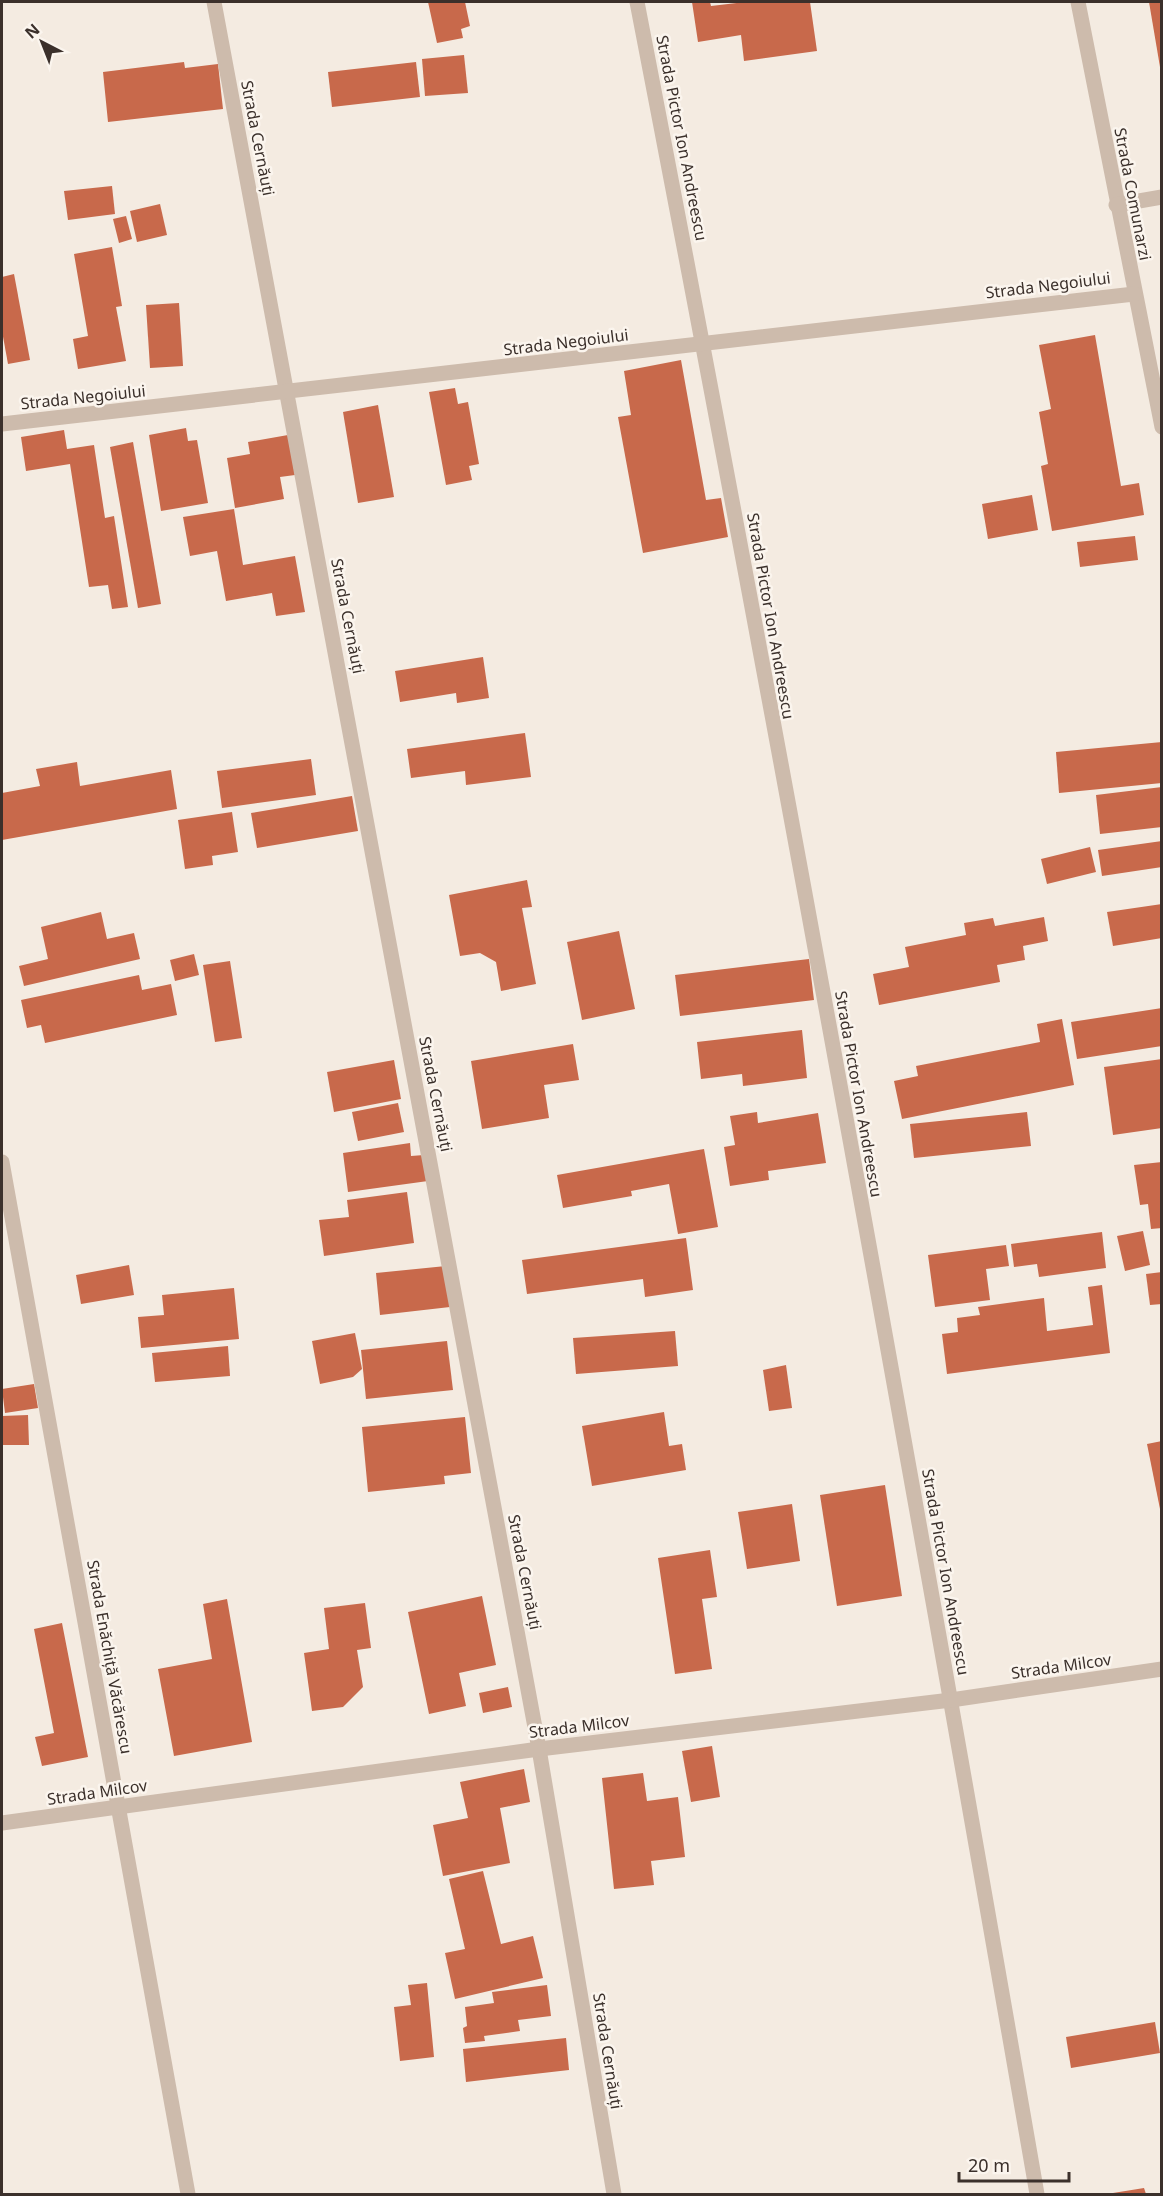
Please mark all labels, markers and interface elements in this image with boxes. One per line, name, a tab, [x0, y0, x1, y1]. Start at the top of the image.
north arrow	[12, 12, 72, 72]
text: N	[20, 18, 44, 43]
street label: Strada Pictor Ion Andreescu	[651, 33, 713, 243]
street label: Strada Cernăuți	[236, 78, 280, 198]
street label: Strada Comunarzi	[1109, 126, 1157, 262]
street label: Strada Negoiului	[984, 266, 1112, 304]
street label: Strada Negoiului	[502, 323, 630, 361]
street label: Strada Negoiului	[19, 379, 147, 415]
street label: Strada Pictor Ion Andreescu	[742, 511, 800, 721]
street label: Strada Cernăuți	[326, 556, 370, 676]
street label: Strada Pictor Ion Andreescu	[830, 989, 888, 1199]
street label: Strada Cernăuți	[414, 1034, 458, 1154]
street label: Strada Pictor Ion Andreescu	[917, 1467, 975, 1677]
street label: Strada Cernăuți	[503, 1512, 547, 1632]
street label: Strada Enăchiță Văcărescu	[82, 1558, 138, 1756]
street label: Strada Milcov	[1010, 1648, 1113, 1684]
street label: Strada Milcov	[528, 1709, 631, 1743]
street label: Strada Milcov	[46, 1774, 149, 1810]
street label: Strada Cernăuți	[588, 1991, 628, 2111]
scale bar	[959, 2145, 1068, 2183]
text: 20 m	[968, 2153, 1010, 2177]

